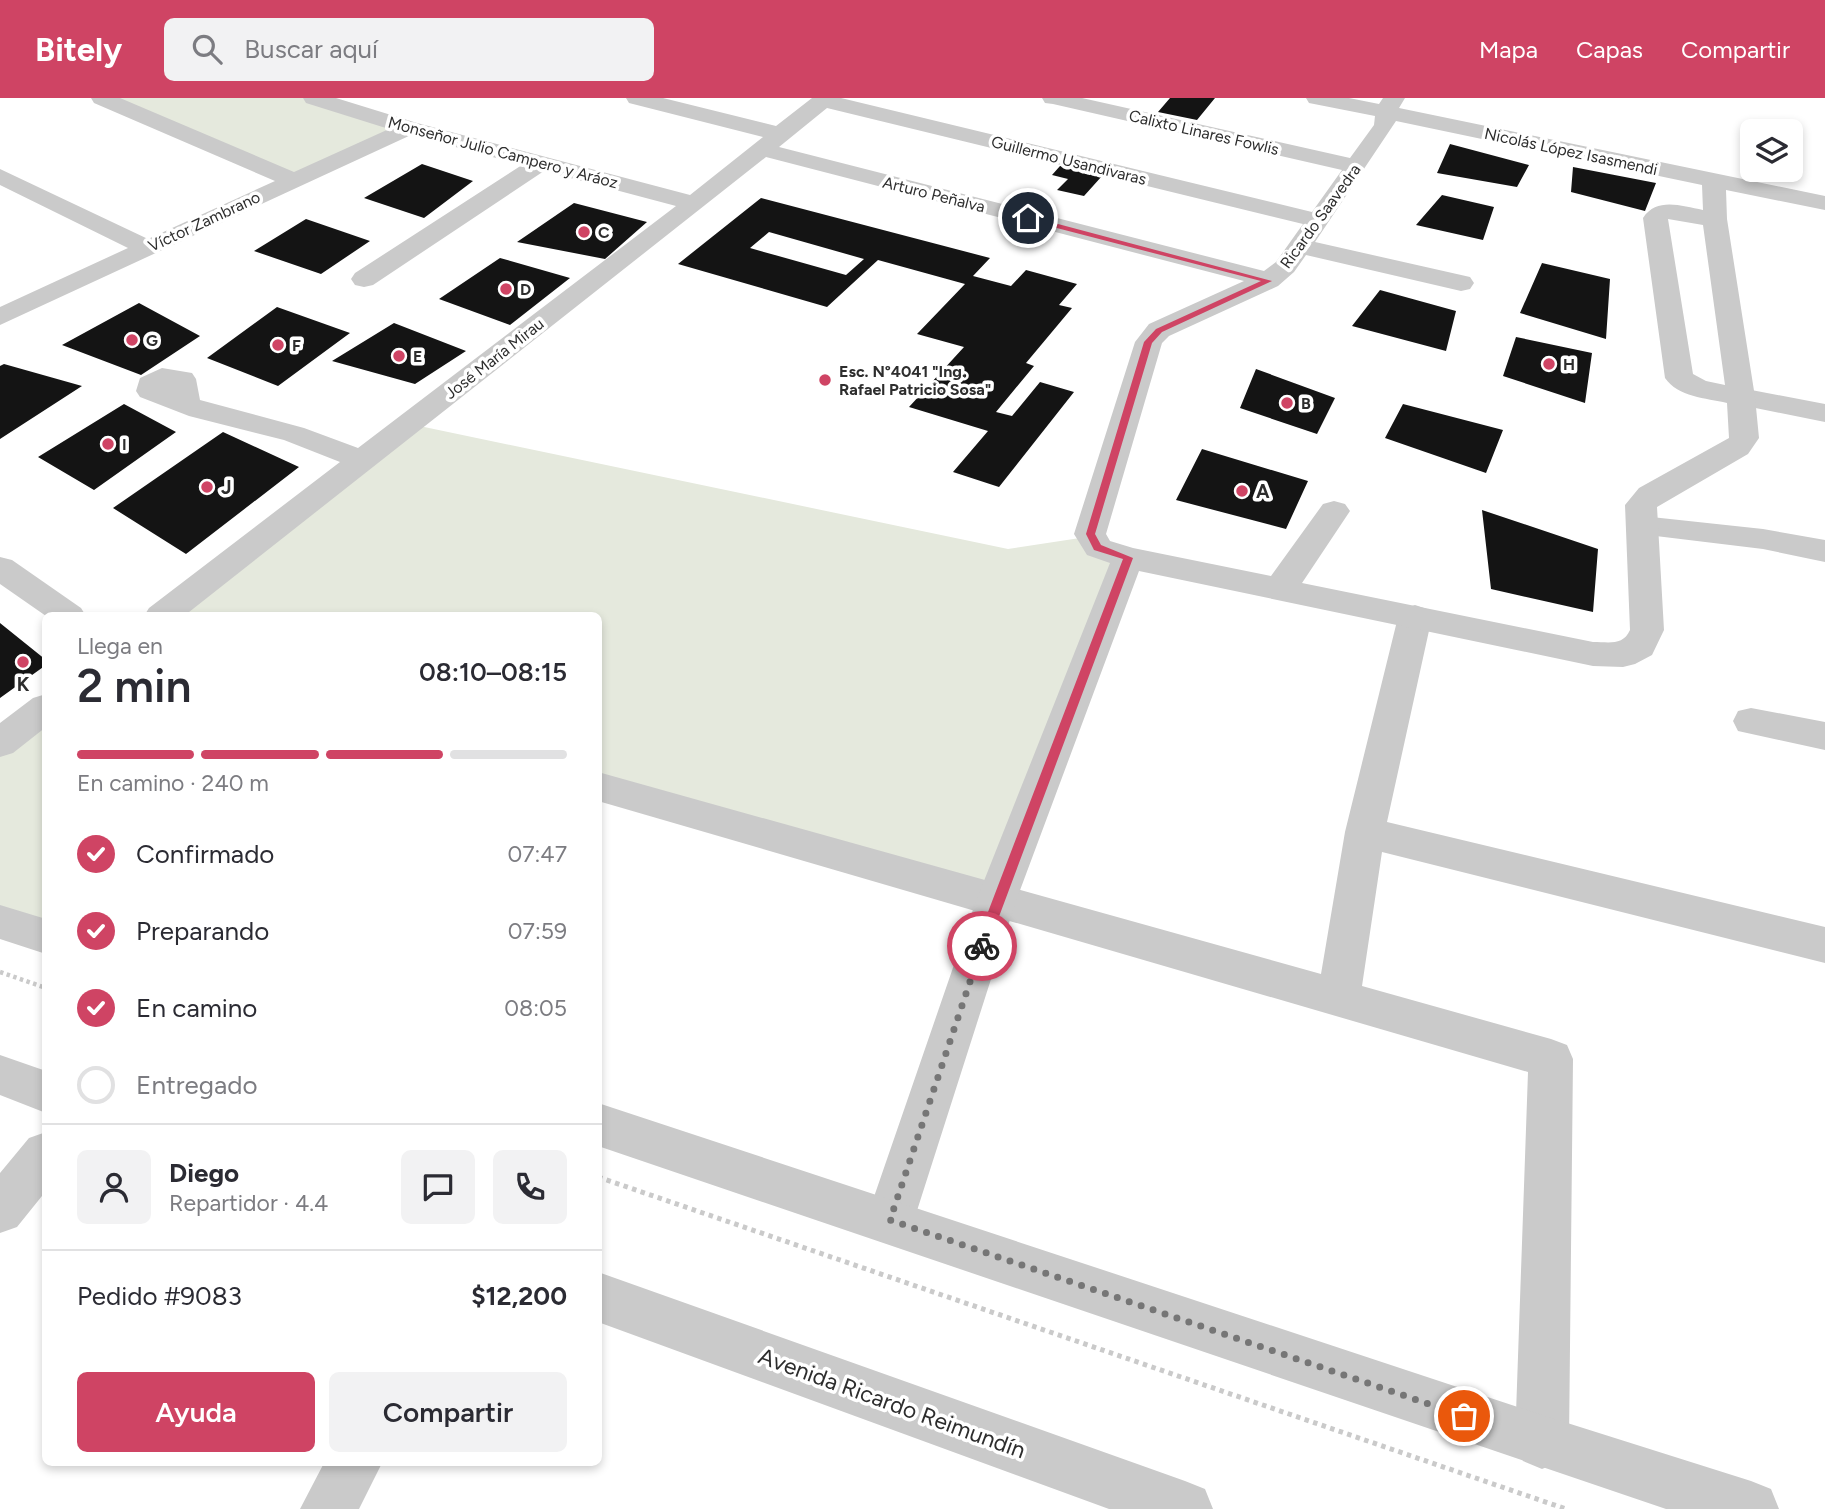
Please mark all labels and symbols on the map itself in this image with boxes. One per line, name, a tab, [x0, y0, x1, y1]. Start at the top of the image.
street label: Calixto Linares Fowlis	[1127, 106, 1281, 159]
street label: Monseñor Julio Campero y Aráoz	[386, 113, 620, 192]
street label: Nicolás López Isasmendi	[1483, 124, 1659, 179]
street label: Guillermo Usandivaras	[989, 132, 1148, 189]
street label: Ricardo Saavedra	[1276, 160, 1365, 272]
street label: Arturo Peñalva	[881, 173, 987, 216]
street label: Víctor Zambrano	[145, 187, 263, 256]
pin	[998, 188, 1058, 248]
place label: C	[598, 223, 610, 242]
marker: C	[576, 224, 592, 240]
place label: D	[520, 280, 531, 299]
marker: D	[498, 281, 514, 297]
street label: José María Mirau	[441, 314, 548, 403]
place label: G	[146, 331, 158, 350]
marker: G	[124, 332, 140, 348]
place label: F	[292, 336, 301, 355]
marker: F	[270, 337, 286, 353]
place label: E	[413, 347, 422, 366]
marker: E	[391, 348, 407, 364]
place label: H	[1563, 355, 1575, 374]
marker: H	[1541, 356, 1557, 372]
place label: Esc. N°4041 "Ing. Rafael Patricio Sosa"	[839, 362, 991, 399]
marker: Esc. N°4041 "Ing. Rafael Patricio Sosa"	[817, 372, 833, 388]
place label: B	[1301, 394, 1311, 413]
marker: B	[1279, 395, 1295, 411]
place label: I	[122, 435, 127, 454]
marker: I	[100, 436, 116, 452]
place label: J	[221, 476, 232, 499]
marker: J	[199, 479, 215, 495]
place label: A	[1256, 480, 1270, 503]
marker: A	[1234, 483, 1250, 499]
marker: K	[15, 654, 31, 670]
place label: K	[17, 673, 30, 696]
courier	[947, 911, 1017, 981]
street label: Avenida Ricardo Reimundín	[755, 1342, 1029, 1464]
pin	[1434, 1386, 1494, 1446]

